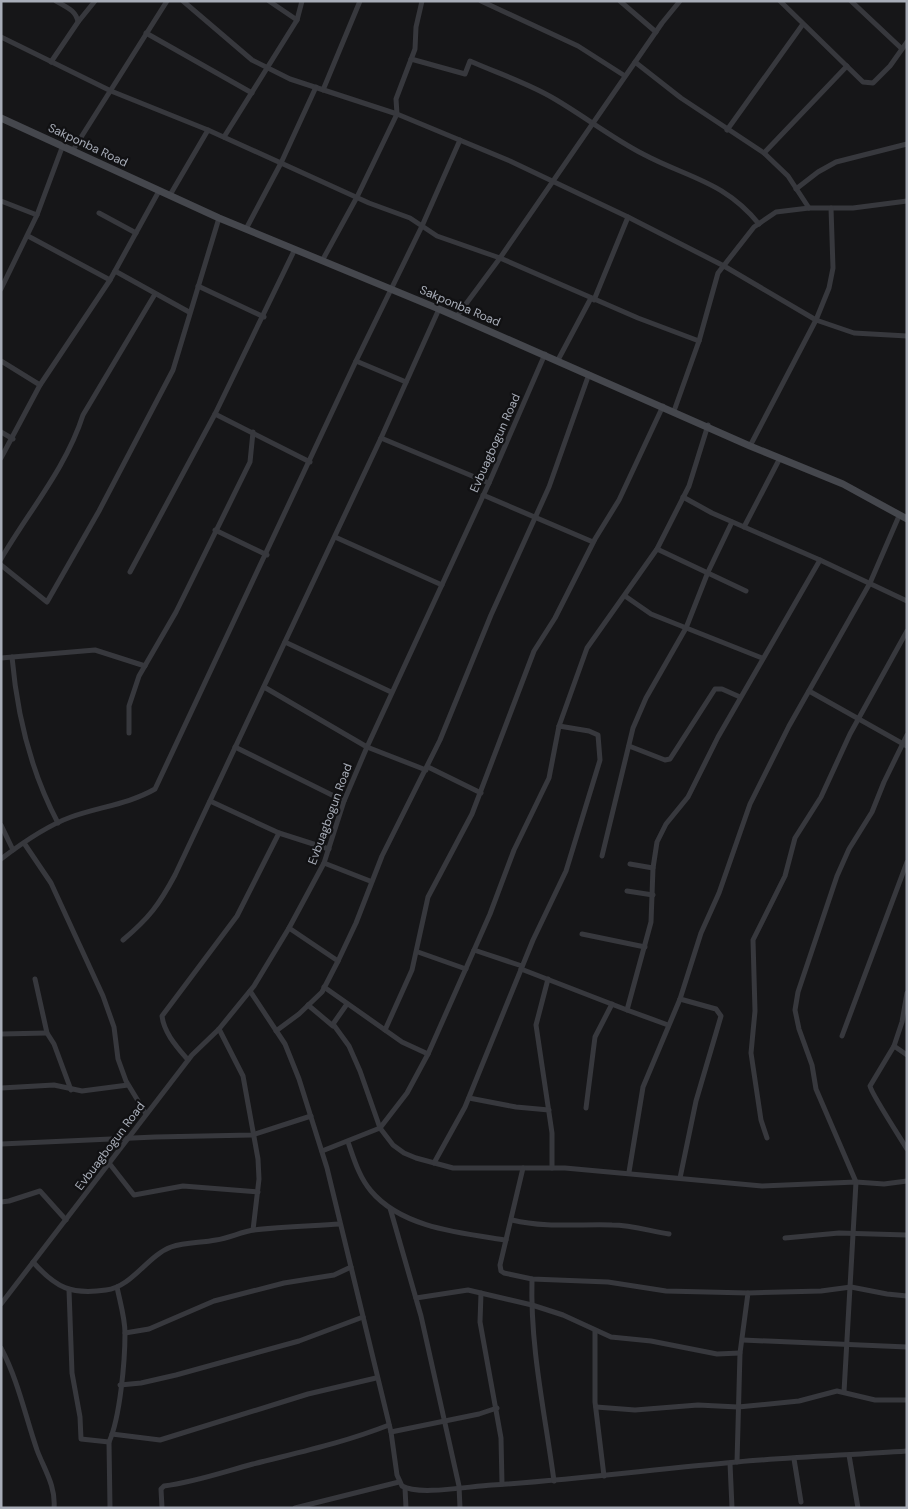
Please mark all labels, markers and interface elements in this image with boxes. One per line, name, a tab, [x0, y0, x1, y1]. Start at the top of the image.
street label: Sakponba Road	[46, 120, 130, 170]
street label: Sakponba Road	[417, 282, 503, 330]
street label: Evbuagbogun Road	[466, 391, 524, 495]
street label: Evbuagbogun Road	[304, 761, 356, 867]
street label: Evbuagbogun Road	[72, 1099, 148, 1193]

